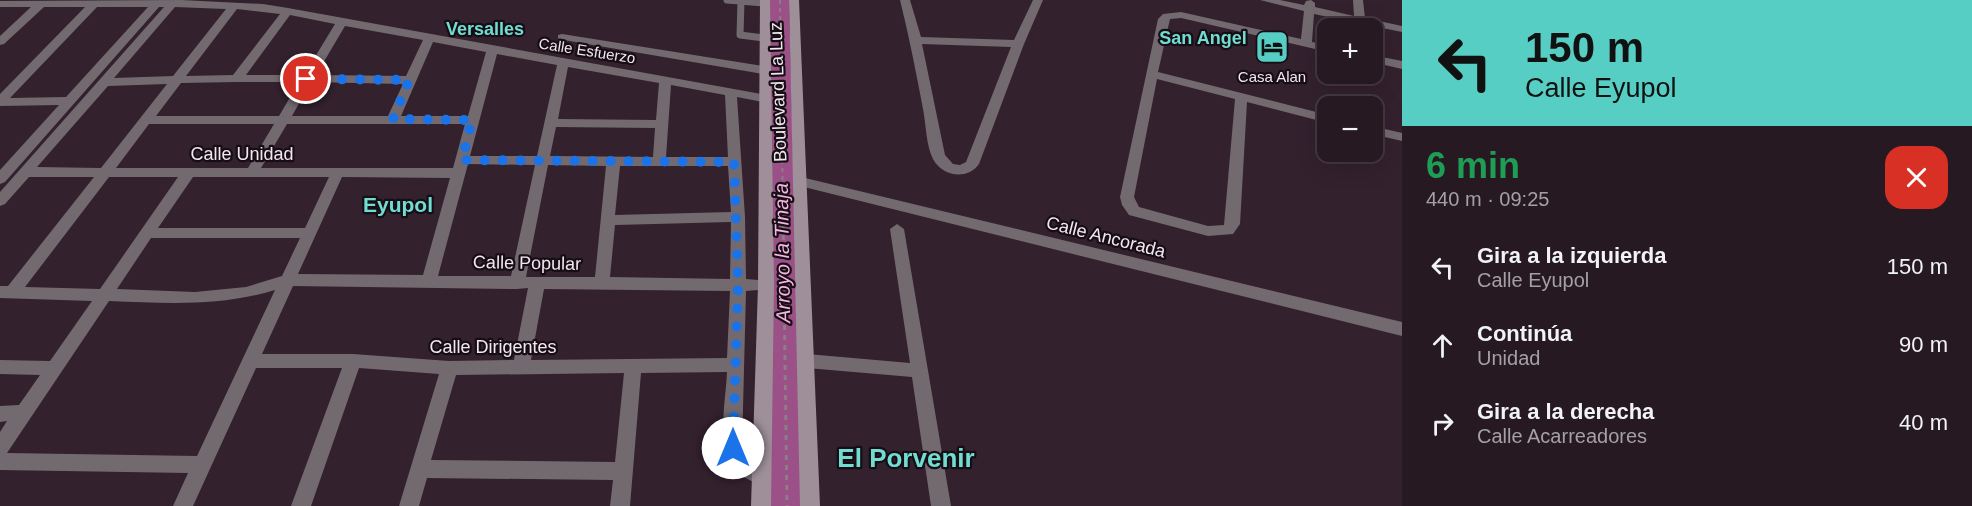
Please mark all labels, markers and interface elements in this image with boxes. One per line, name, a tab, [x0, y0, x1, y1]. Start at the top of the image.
map controls	[1317, 18, 1383, 162]
button: +	[1317, 18, 1383, 84]
district label: Versalles	[446, 19, 524, 39]
street label: Boulevard La Luz	[766, 22, 790, 162]
icon: left	[1426, 24, 1504, 102]
text: 150 m	[1525, 24, 1644, 71]
district label: San Angel	[1159, 28, 1247, 48]
hotel icon: Casa Alan	[1254, 29, 1290, 65]
street label: Calle Esfuerzo	[538, 34, 637, 67]
pin	[280, 53, 331, 104]
icon: arrive	[289, 62, 322, 95]
place label: Casa Alan	[1238, 68, 1306, 85]
text: Calle Eyupol	[1525, 73, 1677, 103]
button: −	[1317, 96, 1383, 162]
street label: Calle Unidad	[190, 144, 294, 164]
text: 6 min	[1426, 145, 1520, 186]
button: close	[1885, 146, 1948, 209]
water label: Arroyo la Tinaja	[770, 183, 794, 324]
text: 440 m · 09:25	[1426, 188, 1549, 210]
district label: Eyupol	[363, 193, 433, 216]
street label: Calle Ancorada	[1044, 213, 1169, 262]
text: Gira a la izquierda	[1477, 243, 1667, 268]
icon: left	[1426, 251, 1459, 284]
street label: Calle Popular	[473, 252, 581, 274]
text: 150 m	[1887, 254, 1948, 279]
text: Calle Eyupol	[1477, 269, 1589, 291]
text: Continúa	[1477, 321, 1572, 346]
icon: ahead	[1426, 329, 1459, 362]
text: 90 m	[1899, 332, 1948, 357]
street label: Calle Dirigentes	[429, 337, 557, 357]
text: Unidad	[1477, 347, 1540, 369]
text: Gira a la derecha	[1477, 399, 1654, 424]
icon: right	[1426, 407, 1459, 440]
text: 40 m	[1899, 410, 1948, 435]
position arrow	[701, 416, 765, 480]
text: Calle Acarreadores	[1477, 425, 1647, 447]
district label: El Porvenir	[837, 443, 975, 473]

